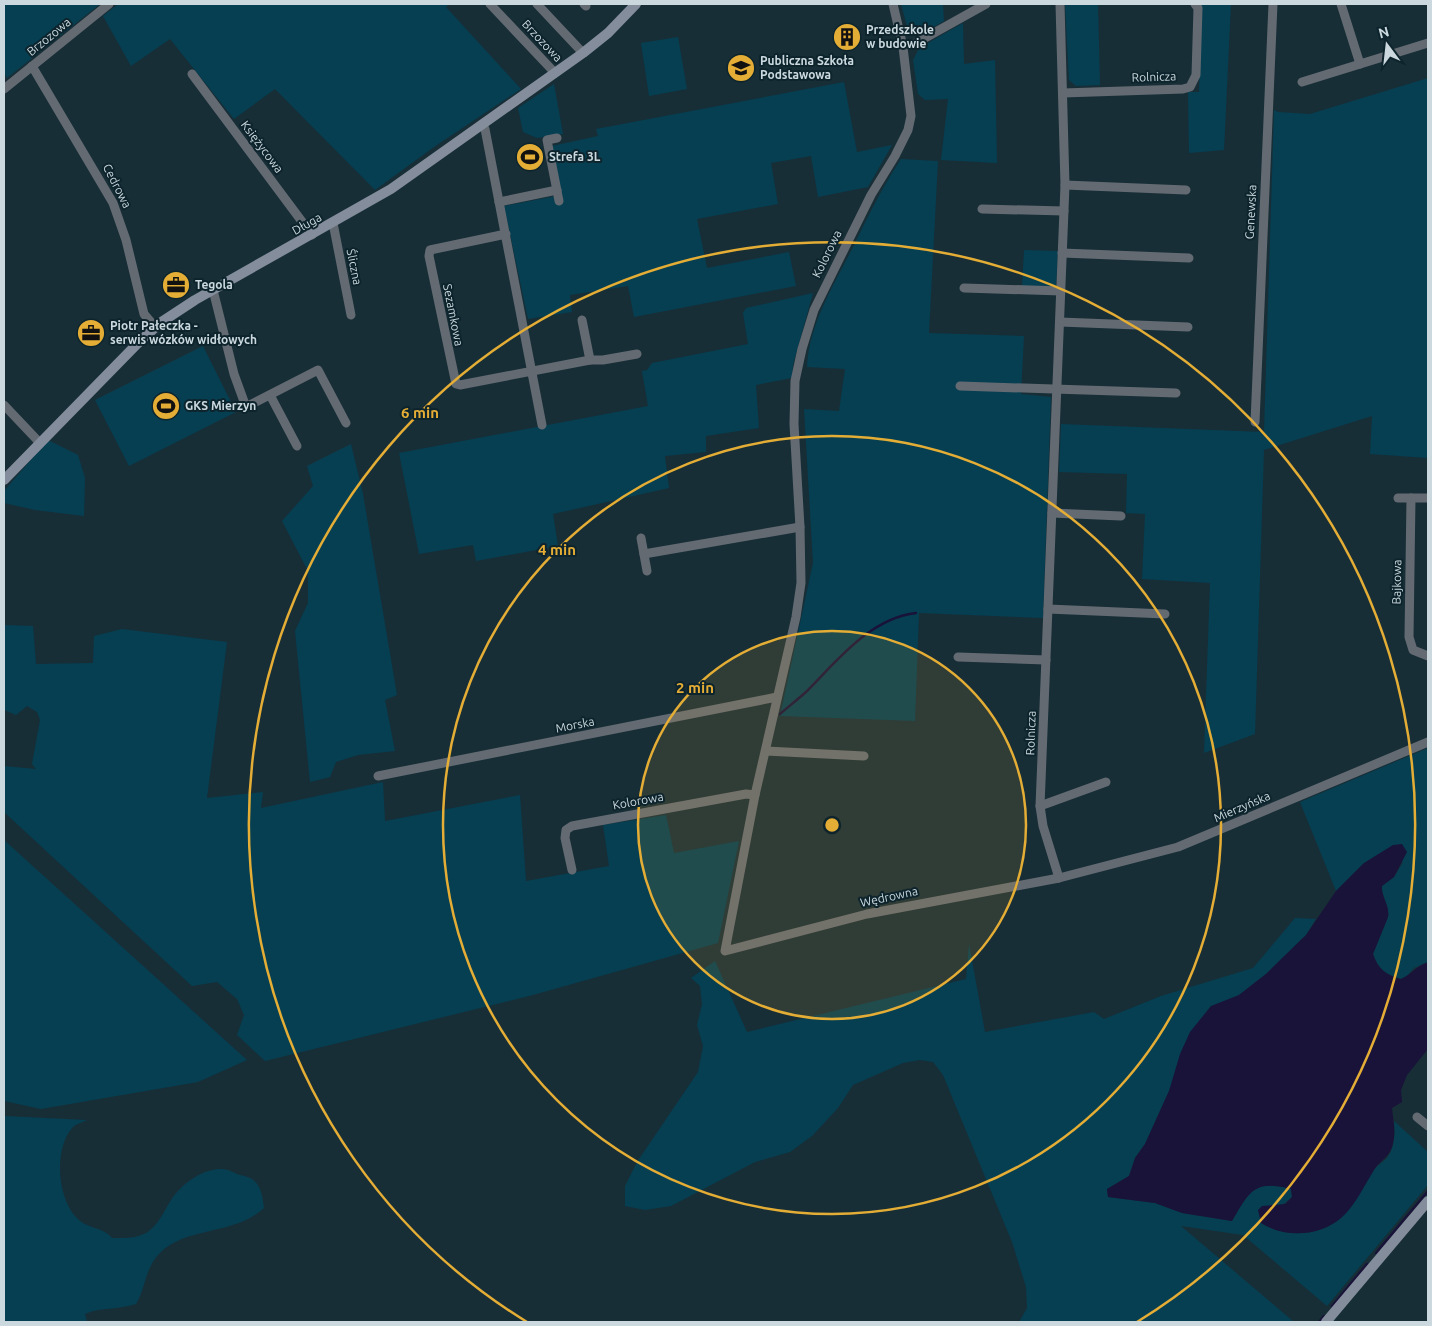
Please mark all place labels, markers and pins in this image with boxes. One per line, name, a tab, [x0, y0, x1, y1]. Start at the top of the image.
building icon: Przedszkole w budowie	[832, 22, 862, 52]
place label: Przedszkole w budowie	[866, 23, 934, 50]
school or university icon: Publiczna Szkoła Podstawowa	[726, 53, 756, 83]
place label: Publiczna Szkoła Podstawowa	[760, 54, 854, 81]
sports icon: Strefa 3L	[515, 142, 545, 172]
place label: Strefa 3L	[549, 150, 601, 163]
office icon: Tegola	[161, 270, 191, 300]
place label: Tegola	[195, 278, 233, 291]
office icon: Piotr Pałeczka - serwis wózków widłowych	[76, 318, 106, 348]
place label: Piotr Pałeczka - serwis wózków widłowych	[110, 319, 257, 346]
sports icon: GKS Mierzyn	[151, 391, 181, 421]
place label: GKS Mierzyn	[185, 399, 256, 412]
centre of rings	[823, 816, 841, 834]

